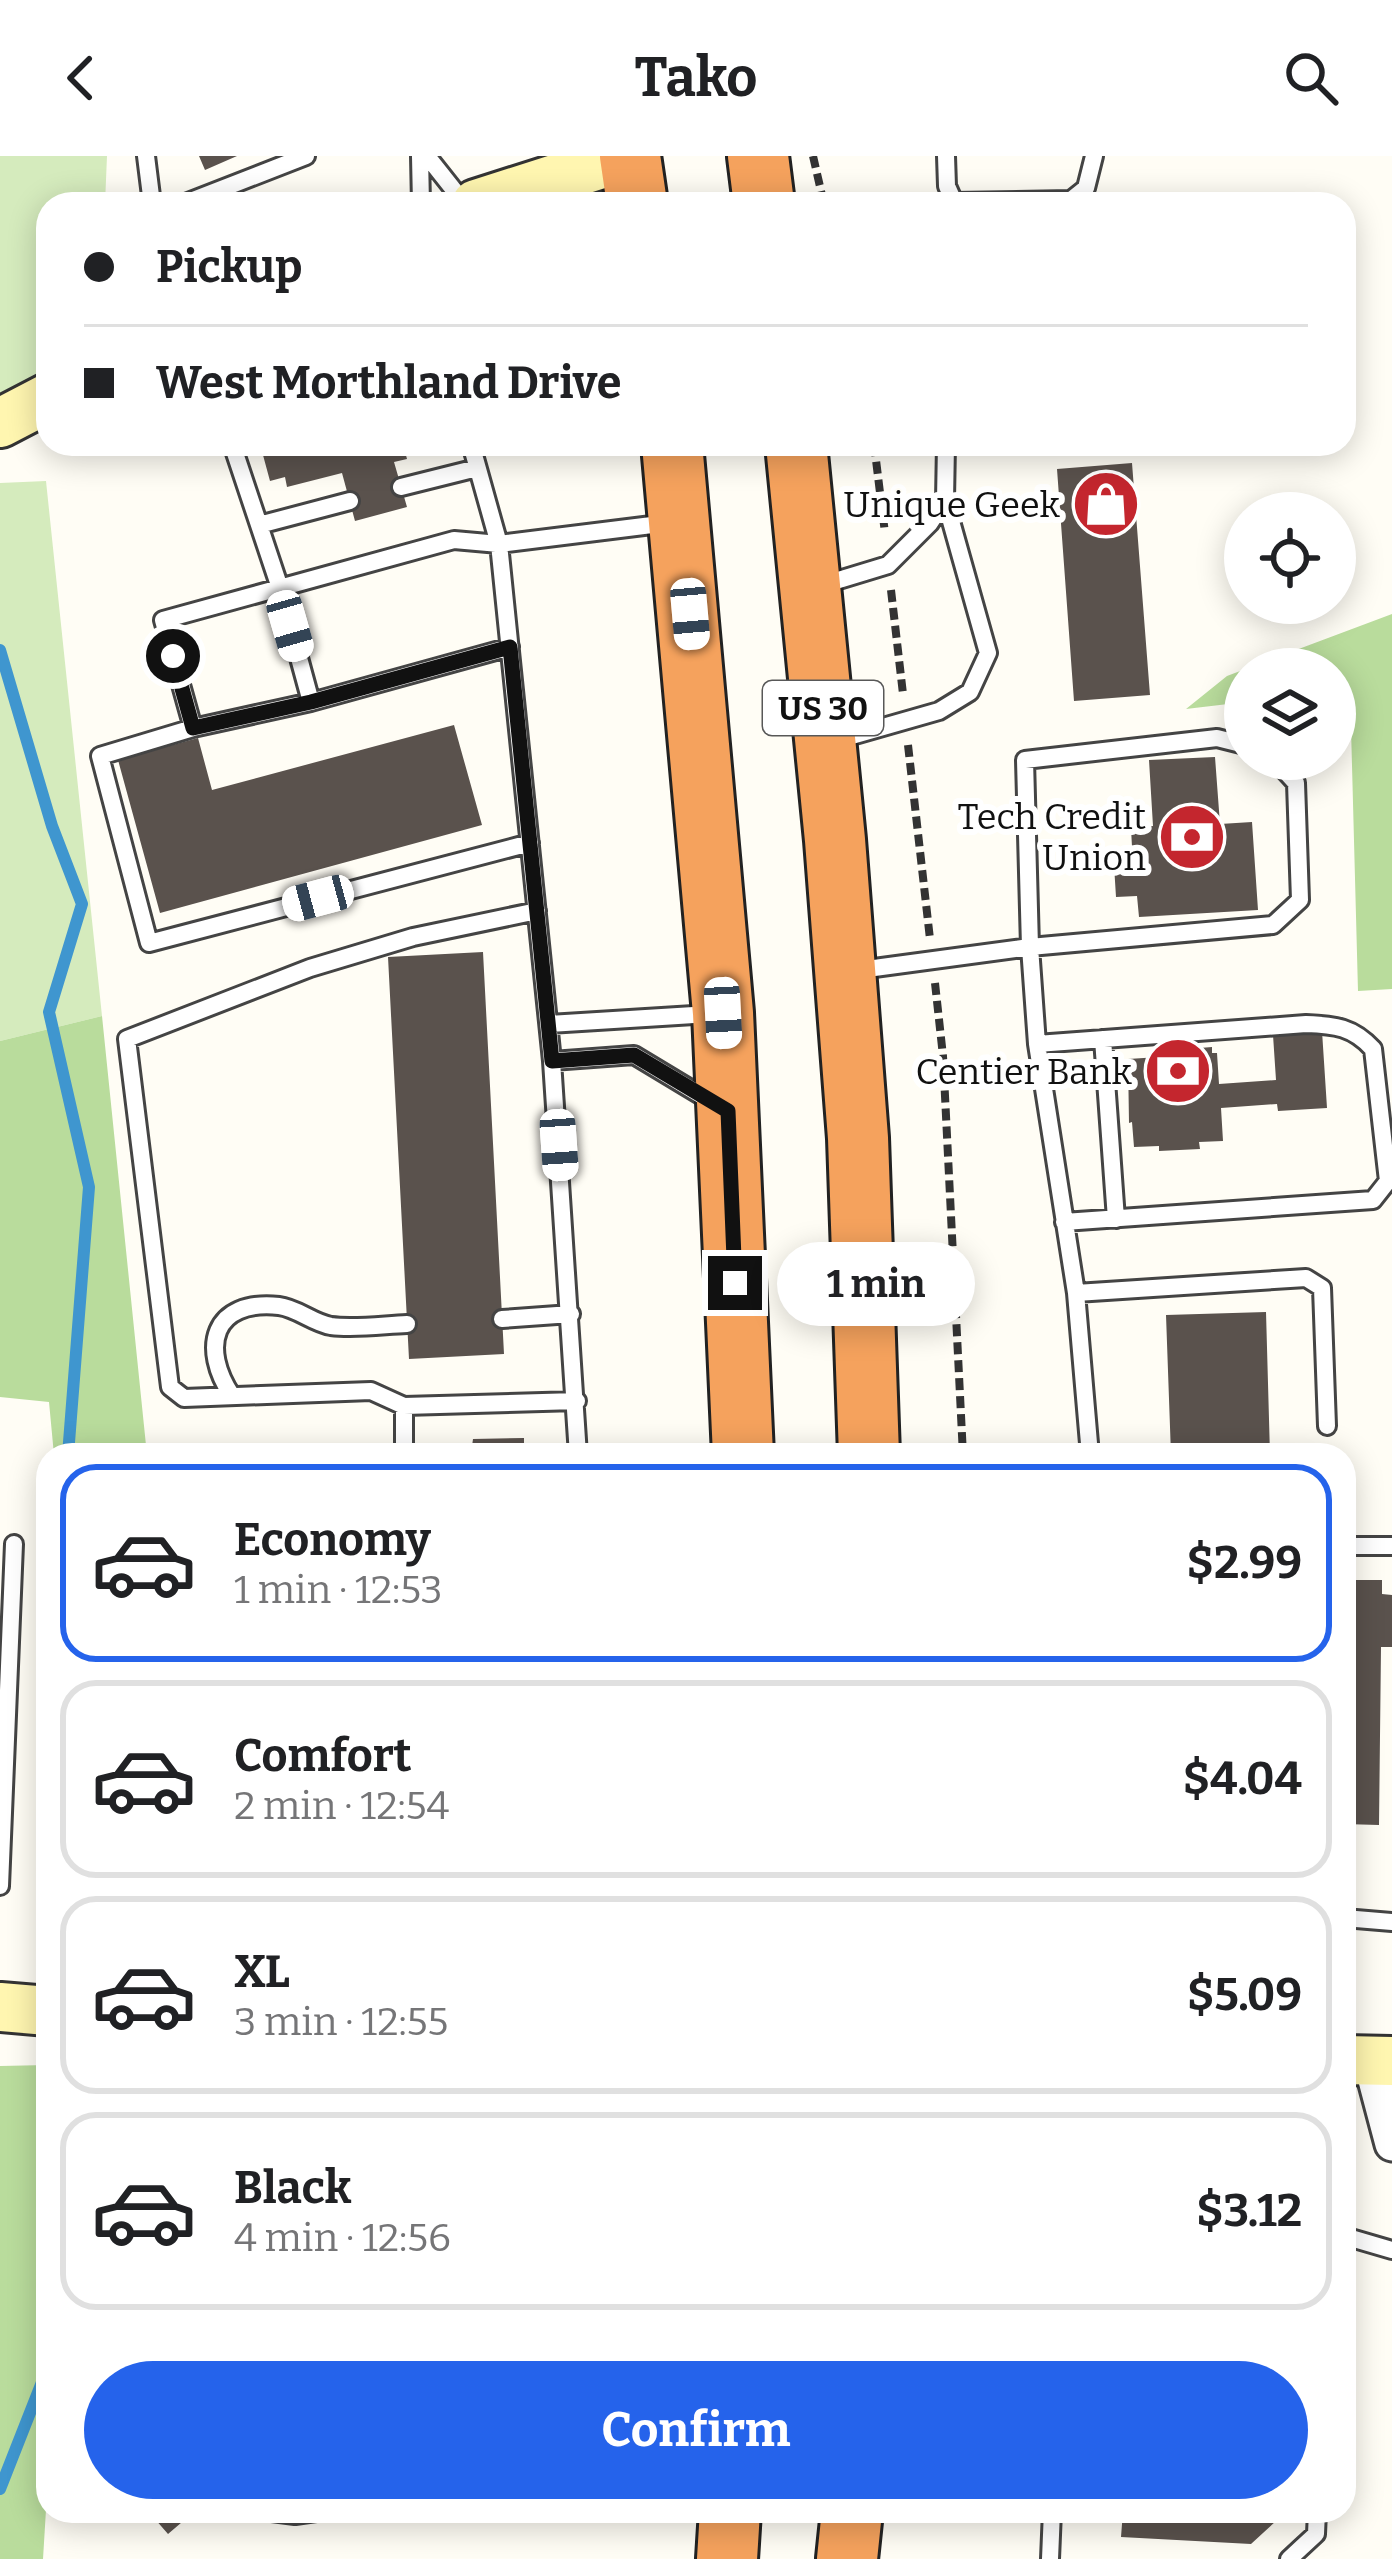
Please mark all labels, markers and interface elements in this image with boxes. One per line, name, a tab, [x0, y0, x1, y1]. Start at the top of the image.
icon: back	[48, 45, 114, 111]
icon: search	[1278, 45, 1344, 111]
text: Tako	[635, 46, 757, 110]
text: Pickup	[156, 240, 302, 294]
text: West Morthland Drive	[156, 356, 621, 410]
shop icon: Unique Geek	[1071, 469, 1141, 539]
place label: Unique Geek	[843, 483, 1061, 527]
map controls	[1224, 492, 1356, 780]
button: locate	[1224, 492, 1356, 624]
car	[669, 577, 711, 651]
car	[263, 586, 317, 666]
route start	[146, 629, 200, 683]
button: layers	[1224, 648, 1356, 780]
road number: US 30	[763, 681, 883, 735]
place label: Tech Credit Union	[958, 795, 1146, 880]
bank icon: Tech Credit Union	[1157, 802, 1227, 872]
car	[279, 871, 357, 925]
car	[703, 976, 743, 1050]
bank icon: Centier Bank	[1143, 1036, 1213, 1106]
place label: Centier Bank	[915, 1050, 1133, 1094]
car	[539, 1108, 579, 1182]
callout: 1 min	[777, 1241, 975, 1325]
route end	[708, 1256, 762, 1310]
text: 1 min	[827, 1261, 925, 1307]
icon: car	[90, 1509, 198, 1617]
text: Economy	[234, 1513, 431, 1567]
text: $2.99	[1187, 1536, 1302, 1590]
text: 1 min · 12:53	[234, 1567, 442, 1613]
icon: car	[90, 1725, 198, 1833]
text: Comfort	[234, 1729, 412, 1783]
text: $4.04	[1183, 1752, 1302, 1806]
text: 2 min · 12:54	[234, 1783, 449, 1829]
icon: car	[90, 1941, 198, 2049]
text: XL	[234, 1945, 290, 1999]
text: $5.09	[1187, 1968, 1302, 2022]
text: 3 min · 12:55	[234, 1999, 448, 2045]
icon: car	[90, 2157, 198, 2265]
text: Black	[234, 2161, 351, 2215]
text: $3.12	[1196, 2184, 1302, 2238]
text: 4 min · 12:56	[234, 2215, 451, 2261]
button: Confirm	[84, 2361, 1308, 2499]

